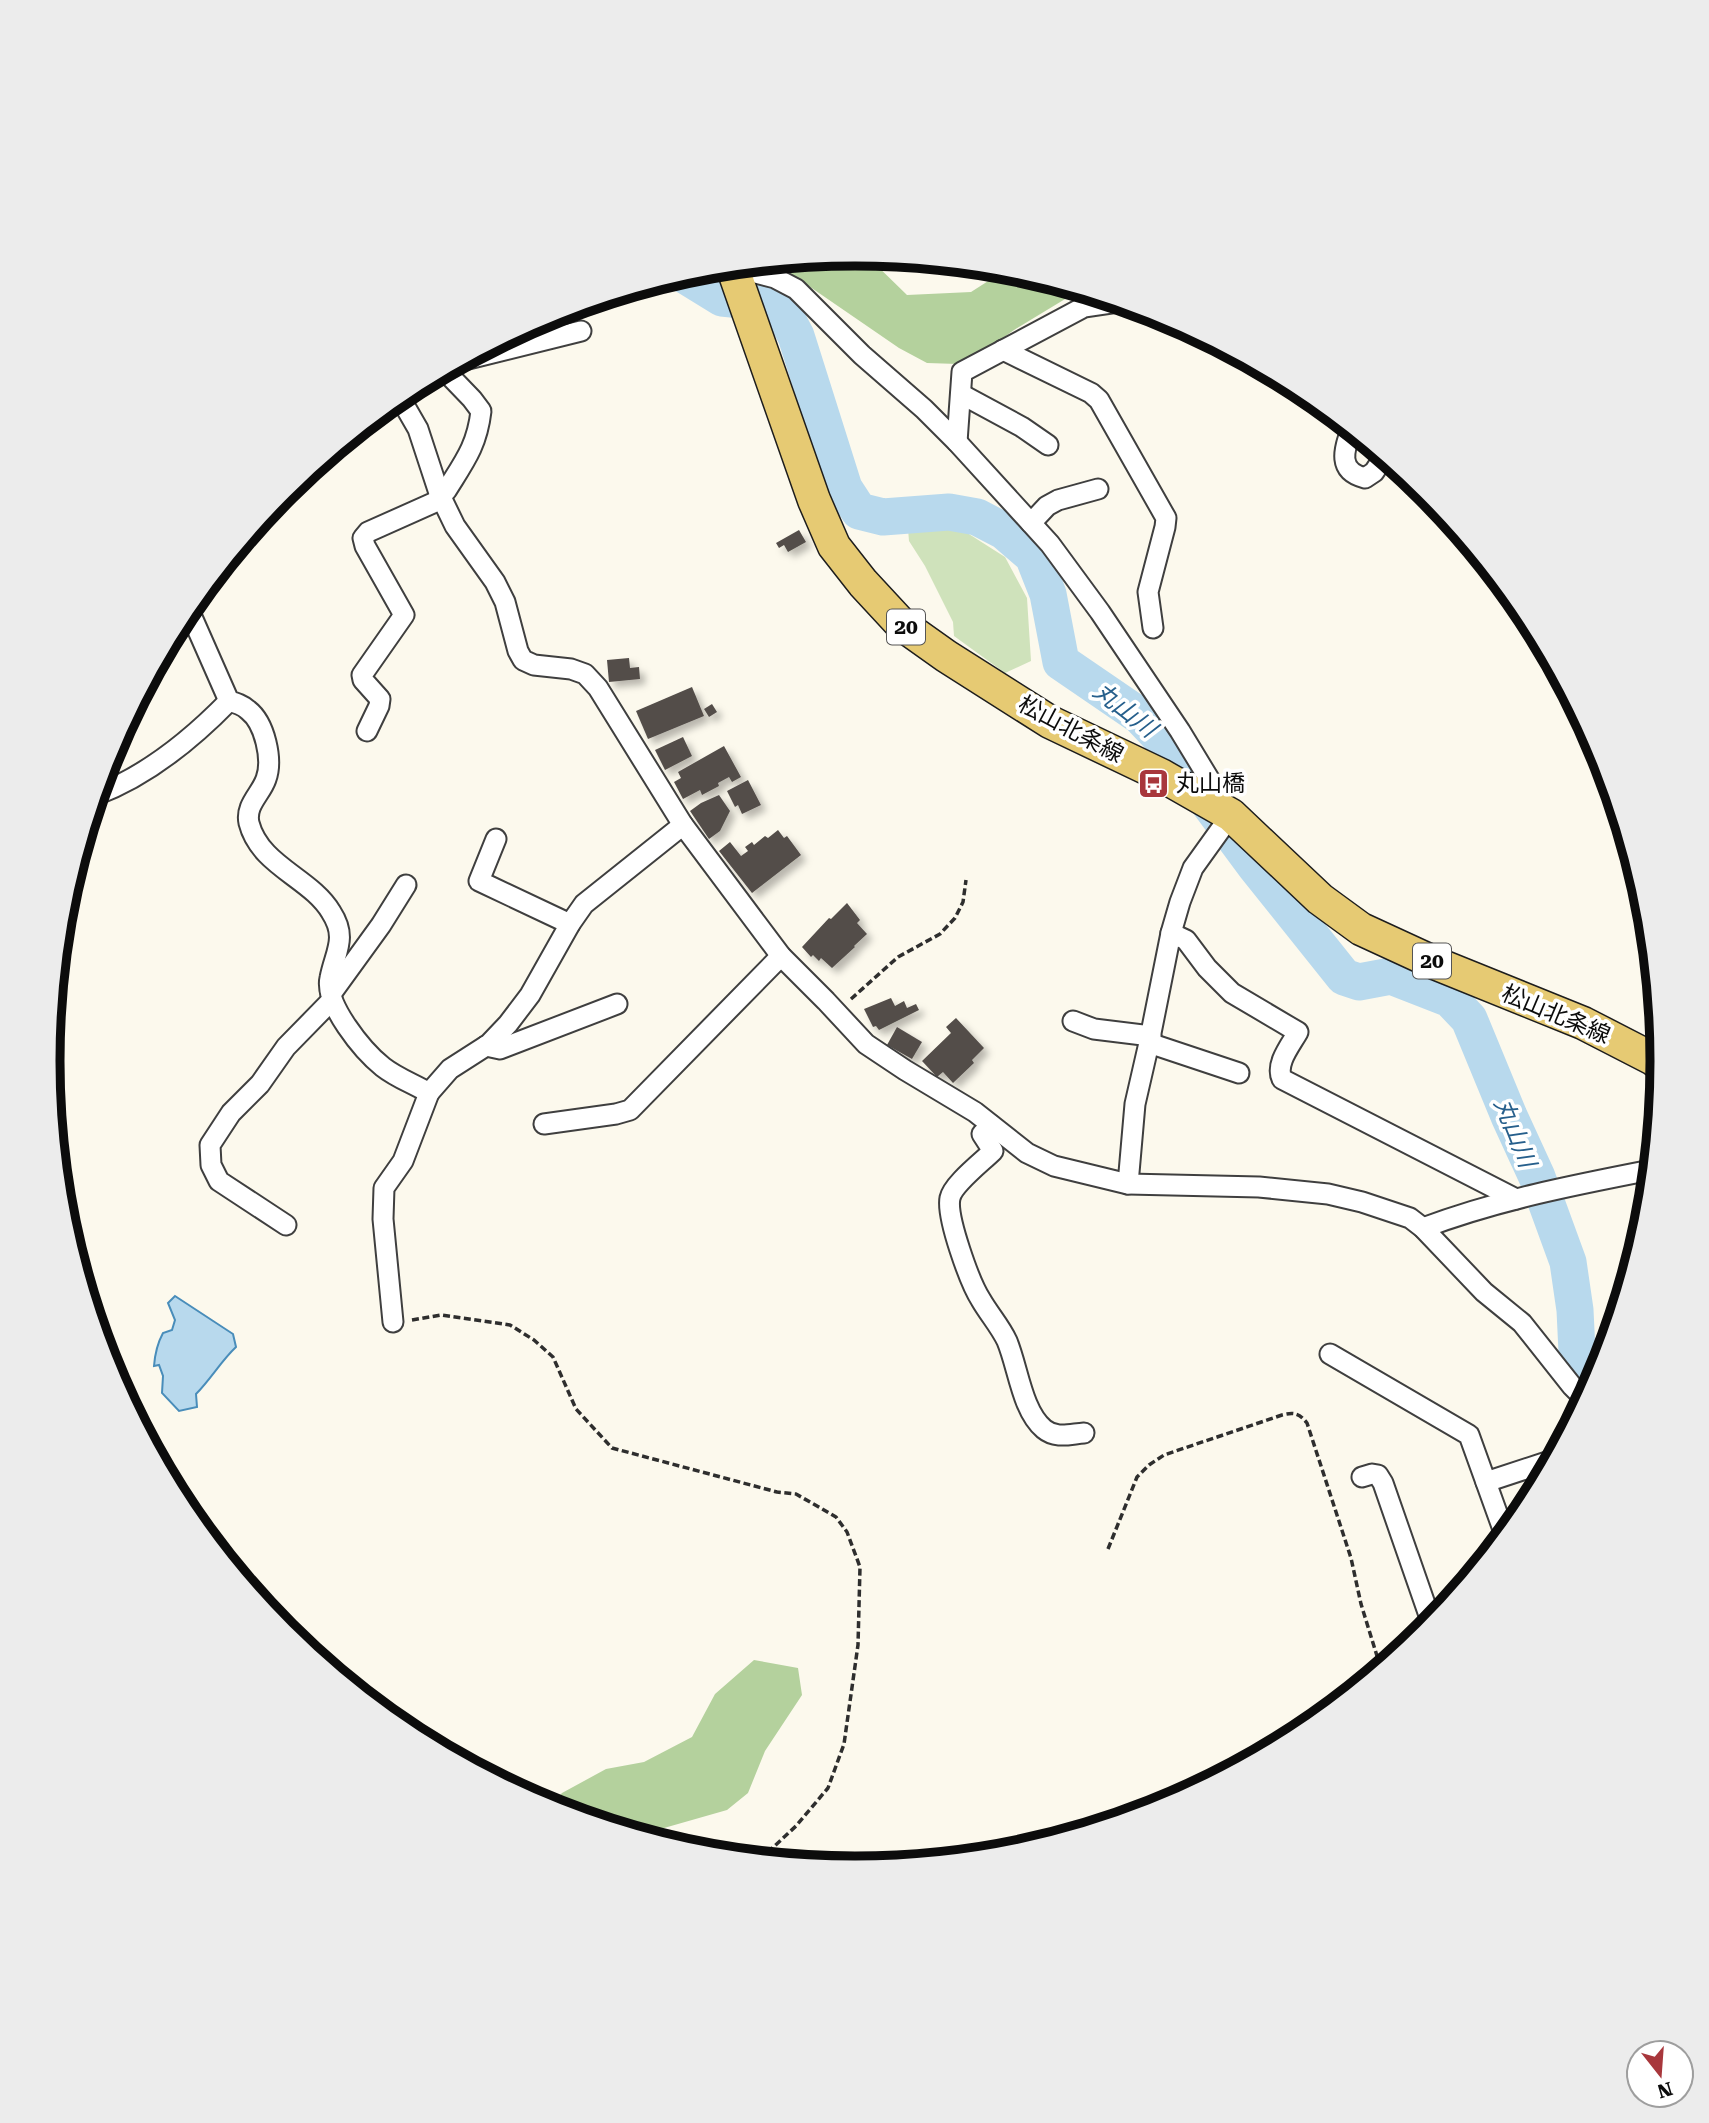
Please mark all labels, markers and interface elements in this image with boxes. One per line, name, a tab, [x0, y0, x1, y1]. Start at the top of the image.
road number: 20	[887, 610, 925, 644]
water label: 丸山川	[1088, 677, 1164, 745]
street label: 松山北条線	[1014, 691, 1128, 768]
bus stop icon: 丸山橋	[1136, 766, 1170, 800]
place label: 丸山橋	[1176, 770, 1245, 797]
road number: 20	[1413, 944, 1451, 978]
street label: 松山北条線	[1498, 980, 1614, 1049]
water label: 丸山川	[1489, 1094, 1543, 1174]
north arrow	[1625, 2039, 1695, 2109]
text: N	[1654, 2077, 1675, 2103]

